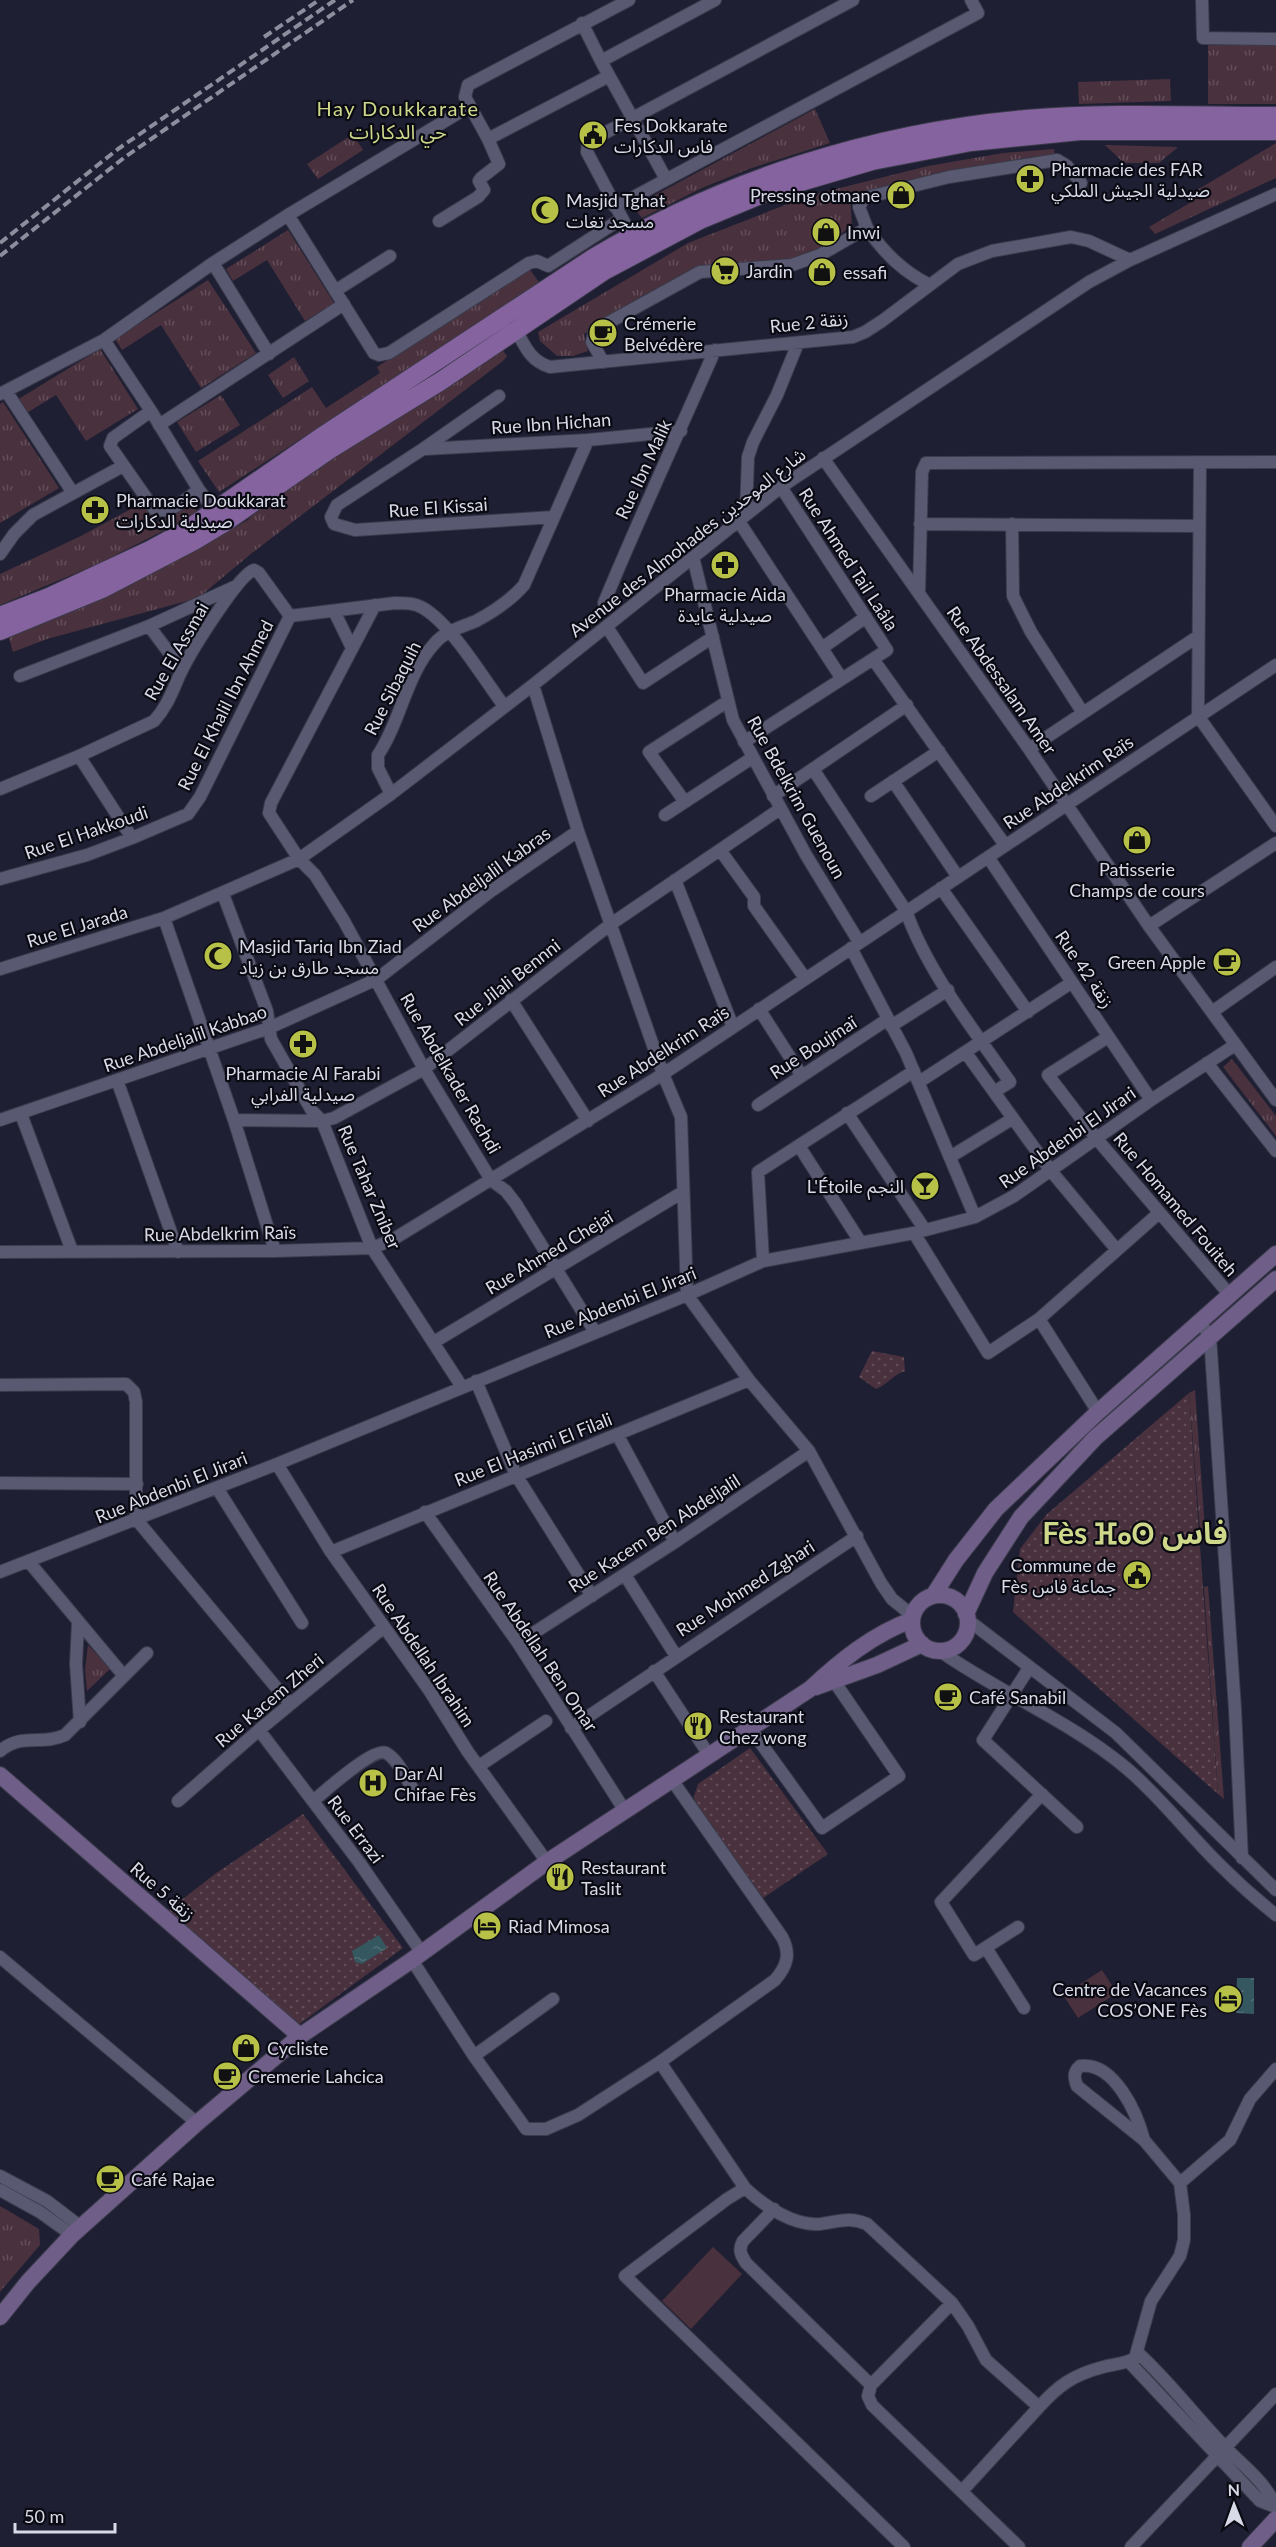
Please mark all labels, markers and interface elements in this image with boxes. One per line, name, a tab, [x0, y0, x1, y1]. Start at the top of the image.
district label: Hay Doukkarate حي الدكارات	[316, 96, 480, 148]
place label: Fes Dokkarate فاس الدكارات	[614, 114, 727, 158]
public building icon: Fes Dokkarate فاس الدكارات	[577, 119, 609, 151]
place label: Pharmacie des FAR صيدلية الجيش الملكي	[1051, 158, 1210, 204]
pharmacy icon: Pharmacie des FAR صيدلية الجيش الملكي	[1014, 163, 1046, 195]
shop icon: Pressing otmane	[885, 179, 917, 211]
place label: Pressing otmane	[750, 184, 880, 206]
place label: Masjid Tghat مسجد تغات	[566, 189, 666, 232]
mosque icon: Masjid Tghat مسجد تغات	[529, 194, 561, 226]
shop icon: Inwi	[810, 216, 842, 248]
place label: Inwi	[847, 221, 880, 243]
supermarket icon: Jardin	[709, 255, 741, 287]
shop icon: essafi	[806, 256, 838, 288]
place label: Jardin	[746, 260, 793, 282]
place label: essafi	[843, 261, 887, 283]
street label: Rue 2 زنقة	[769, 307, 849, 338]
place label: Crémerie Belvédère	[624, 312, 703, 355]
cafe icon: Crémerie Belvédère	[587, 317, 619, 349]
street label: Rue Ibn Hichan	[490, 408, 612, 438]
street label: Rue Ibn Malik	[610, 415, 676, 522]
street label: Avenue des Almohades شارع الموحدين	[564, 443, 812, 644]
street label: Rue Ahmed Tail Laâla	[795, 483, 903, 635]
place label: Pharmacie Doukkarat صيدلية الدكارات	[116, 489, 286, 533]
street label: Rue El Kissai	[388, 493, 488, 521]
pharmacy icon: Pharmacie Doukkarat صيدلية الدكارات	[79, 494, 111, 526]
pharmacy icon: Pharmacie Aida صيدلية عايدة	[709, 549, 741, 581]
place label: Pharmacie Aida صيدلية عايدة	[664, 583, 786, 626]
street label: Rue El Assmai	[139, 598, 213, 704]
street label: Rue Abdessalam Amer	[943, 602, 1062, 759]
street label: Rue El Khalil Ibn Ahmed	[172, 616, 278, 794]
street label: Rue Sibaquih	[359, 637, 425, 739]
street label: Rue Bdelkrim Guenoun	[743, 712, 851, 882]
street label: Rue Abdelkrim Raïs	[999, 730, 1137, 834]
street label: Rue El Hakkoudi	[21, 801, 151, 863]
street label: Rue Abdeljalil Kabras	[408, 821, 554, 936]
shop icon: Patisserie Champs de cours	[1121, 824, 1153, 856]
place label: Patisserie Champs de cours	[1069, 858, 1205, 901]
street label: Rue El Jarada	[24, 900, 130, 952]
street label: Rue 42 زنقة	[1050, 926, 1119, 1013]
street label: Rue Jilali Bennni	[450, 934, 564, 1030]
place label: Masjid Tariq Ibn Ziad مسجد طارق بن زياد	[239, 935, 402, 979]
mosque icon: Masjid Tariq Ibn Ziad مسجد طارق بن زياد	[202, 940, 234, 972]
cafe icon: Green Apple	[1211, 946, 1243, 978]
place label: Green Apple	[1108, 951, 1206, 973]
street label: Rue Abdelkader Rachdi	[396, 989, 506, 1157]
street label: Rue Abdeljalil Kabbao	[100, 1000, 270, 1076]
street label: Rue Abdelkrim Raïs	[593, 1000, 733, 1102]
street label: Rue Boujmaï	[765, 1010, 861, 1083]
pharmacy icon: Pharmacie Al Farabi صيدلية الفرابي	[287, 1028, 319, 1060]
place label: Pharmacie Al Farabi صيدلية الفرابي	[225, 1062, 381, 1108]
street label: Rue Abdenbi El Jirari	[994, 1082, 1140, 1192]
street label: Rue Tahar Zniber	[334, 1122, 406, 1253]
street label: Rue Homamed Fouiteh	[1109, 1127, 1243, 1281]
bar icon: L'Étoile النجم	[909, 1170, 941, 1202]
place label: L'Étoile النجم	[807, 1175, 904, 1200]
street label: Rue Ahmed Chejaï	[481, 1205, 617, 1299]
street label: Rue Abdelkrim Raïs	[144, 1221, 296, 1245]
street label: Rue Abdenbi El Jirari	[541, 1261, 699, 1343]
street label: Rue El Hasimi El Filali	[451, 1407, 615, 1491]
street label: Rue Abdenbi El Jirari	[92, 1446, 250, 1528]
street label: Rue Kacem Ben Abdeljalil	[564, 1469, 744, 1597]
district label: Fès ⴼⴰⵙ فاس	[1042, 1514, 1228, 1551]
street label: Rue Mohmed Zghari	[672, 1535, 818, 1641]
place label: Commune de Fès جماعة فاس	[1001, 1554, 1116, 1598]
public building icon: Commune de Fès جماعة فاس	[1121, 1559, 1153, 1591]
street label: Rue Abdellah Ben Omar	[479, 1567, 603, 1736]
street label: Rue Abdellah Ibrahim	[368, 1579, 480, 1731]
street label: Rue Kacem Zheri	[210, 1648, 328, 1752]
cafe icon: Café Sanabil	[932, 1681, 964, 1713]
place label: Café Sanabil	[969, 1686, 1066, 1708]
place label: Restaurant Chez wong	[719, 1705, 807, 1748]
restaurant icon: Restaurant Chez wong	[682, 1710, 714, 1742]
place label: Dar Al Chifae Fès	[394, 1762, 477, 1805]
hospital icon: Dar Al Chifae Fès	[357, 1767, 389, 1799]
street label: Rue Errazi	[323, 1791, 389, 1867]
place label: Restaurant Taslit	[581, 1856, 667, 1899]
street label: Rue 5 زنقة	[125, 1857, 200, 1926]
restaurant icon: Restaurant Taslit	[544, 1861, 576, 1893]
hotel icon: Riad Mimosa	[471, 1910, 503, 1942]
place label: Riad Mimosa	[508, 1915, 610, 1937]
place label: Centre de Vacances COS’ONE Fès	[1052, 1978, 1207, 2021]
hotel icon: Centre de Vacances COS’ONE Fès	[1212, 1983, 1244, 2015]
shop icon: Cycliste	[230, 2032, 262, 2064]
place label: Cycliste	[267, 2037, 329, 2059]
cafe icon: Cremerie Lahcica	[211, 2060, 243, 2092]
place label: Cremerie Lahcica	[248, 2065, 384, 2087]
cafe icon: Café Rajae	[94, 2163, 126, 2195]
place label: Café Rajae	[131, 2168, 215, 2190]
north arrow	[1204, 2475, 1264, 2535]
text: N	[1227, 2480, 1240, 2499]
scale bar	[15, 2496, 116, 2534]
text: 50 m	[24, 2505, 64, 2527]

